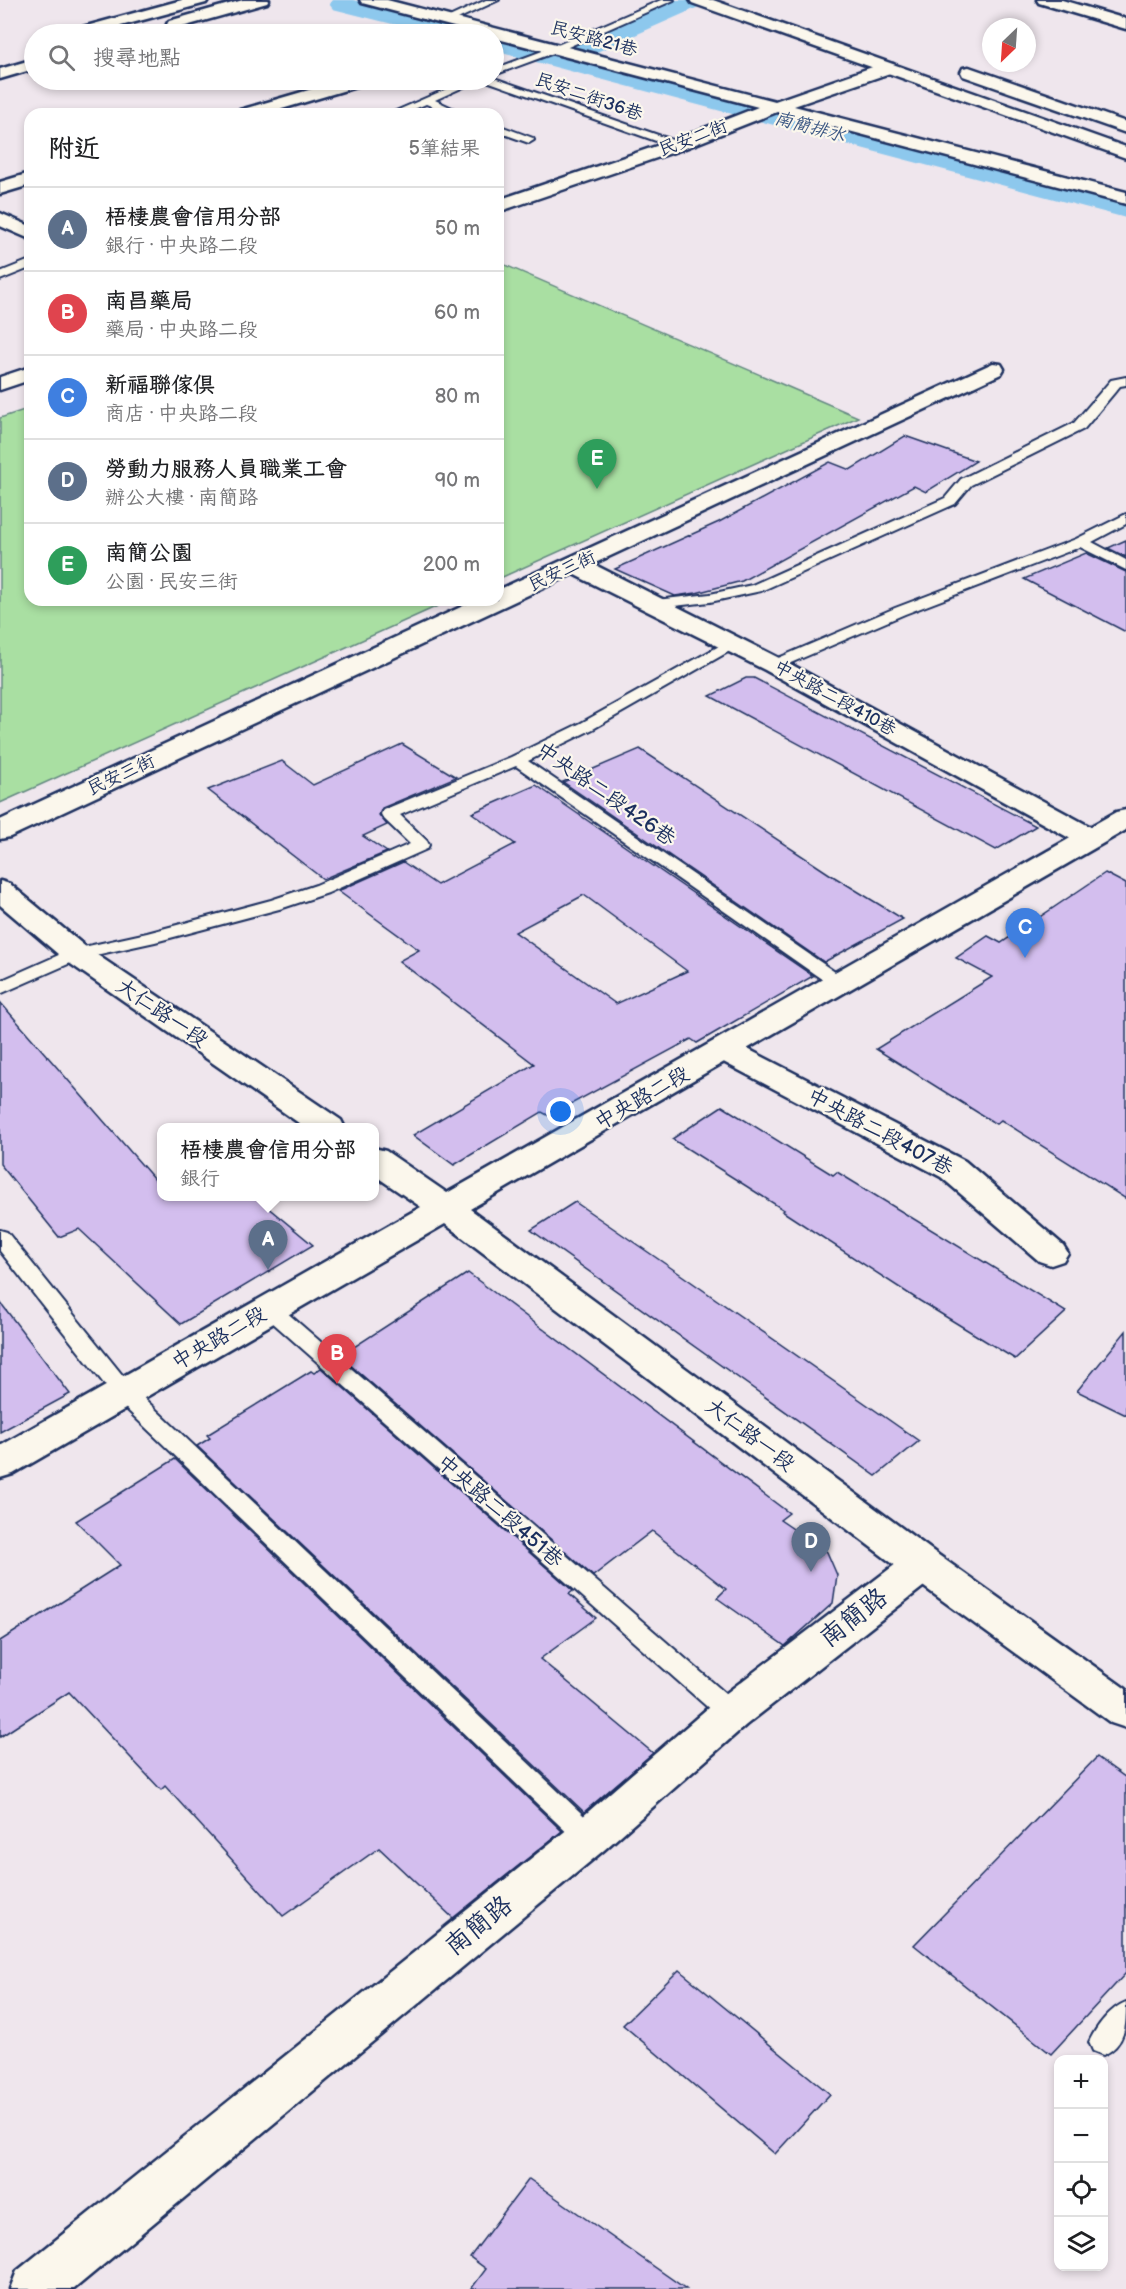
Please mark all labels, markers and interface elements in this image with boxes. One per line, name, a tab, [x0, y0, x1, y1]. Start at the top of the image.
street label: 民安路21巷	[548, 17, 640, 61]
north arrow	[982, 18, 1036, 72]
search box	[24, 24, 504, 90]
icon: search	[45, 41, 78, 74]
text: 搜尋地點	[93, 45, 181, 72]
street label: 民安二街36巷	[533, 69, 645, 125]
water label: 南簡排水	[773, 108, 848, 147]
street label: 民安二街	[656, 115, 730, 161]
text: 附近	[48, 134, 100, 165]
text: 5筆結果	[409, 137, 480, 161]
text: 梧棲農會信用分部	[105, 204, 281, 231]
text: A	[61, 217, 74, 241]
text: 50 m	[435, 217, 480, 241]
text: 銀行 · 中央路二段	[105, 234, 258, 258]
text: 南昌藥局	[105, 288, 193, 315]
text: B	[60, 301, 75, 325]
text: 60 m	[434, 301, 480, 325]
text: 藥局 · 中央路二段	[105, 318, 258, 342]
text: 新福聯傢俱	[105, 372, 215, 399]
text: C	[60, 385, 75, 409]
text: 80 m	[435, 385, 480, 409]
text: 商店 · 中央路二段	[105, 402, 258, 426]
pin: E	[578, 440, 616, 489]
text: 勞動力服務人員職業工會	[105, 456, 347, 483]
text: D	[61, 469, 74, 493]
text: 90 m	[435, 469, 480, 493]
text: 辦公大樓 · 南簡路	[105, 486, 258, 510]
text: 南簡公園	[105, 540, 193, 567]
street label: 民安三街	[525, 546, 599, 596]
text: E	[61, 553, 74, 577]
text: 200 m	[423, 553, 480, 577]
text: 公園 · 民安三街	[105, 570, 238, 594]
street label: 中央路二段410巷	[770, 656, 900, 740]
street label: 中央路二段426巷	[532, 737, 680, 851]
street label: 民安三街	[84, 750, 158, 800]
pin: C	[1006, 908, 1044, 958]
street label: 大仁路一段	[111, 973, 213, 1053]
street label: 中央路二段	[590, 1061, 694, 1135]
street label: 中央路二段407巷	[803, 1083, 957, 1181]
your location	[546, 1097, 575, 1126]
popup	[157, 1123, 379, 1201]
text: 梧棲農會信用分部	[180, 1137, 356, 1164]
text: 銀行	[180, 1167, 220, 1191]
pin: A	[248, 1220, 288, 1270]
street label: 中央路二段	[167, 1301, 271, 1375]
pin: B	[318, 1334, 356, 1384]
street label: 大仁路一段	[701, 1393, 799, 1477]
street label: 中央路二段451巷	[432, 1449, 568, 1573]
pin: D	[792, 1522, 830, 1572]
street label: 南簡路	[814, 1582, 894, 1654]
street label: 南簡路	[439, 1889, 519, 1963]
map controls	[1054, 2055, 1108, 2271]
button: +	[1054, 2055, 1108, 2109]
button: −	[1054, 2109, 1108, 2163]
button: locate	[1054, 2163, 1108, 2217]
button: layers	[1054, 2217, 1108, 2271]

